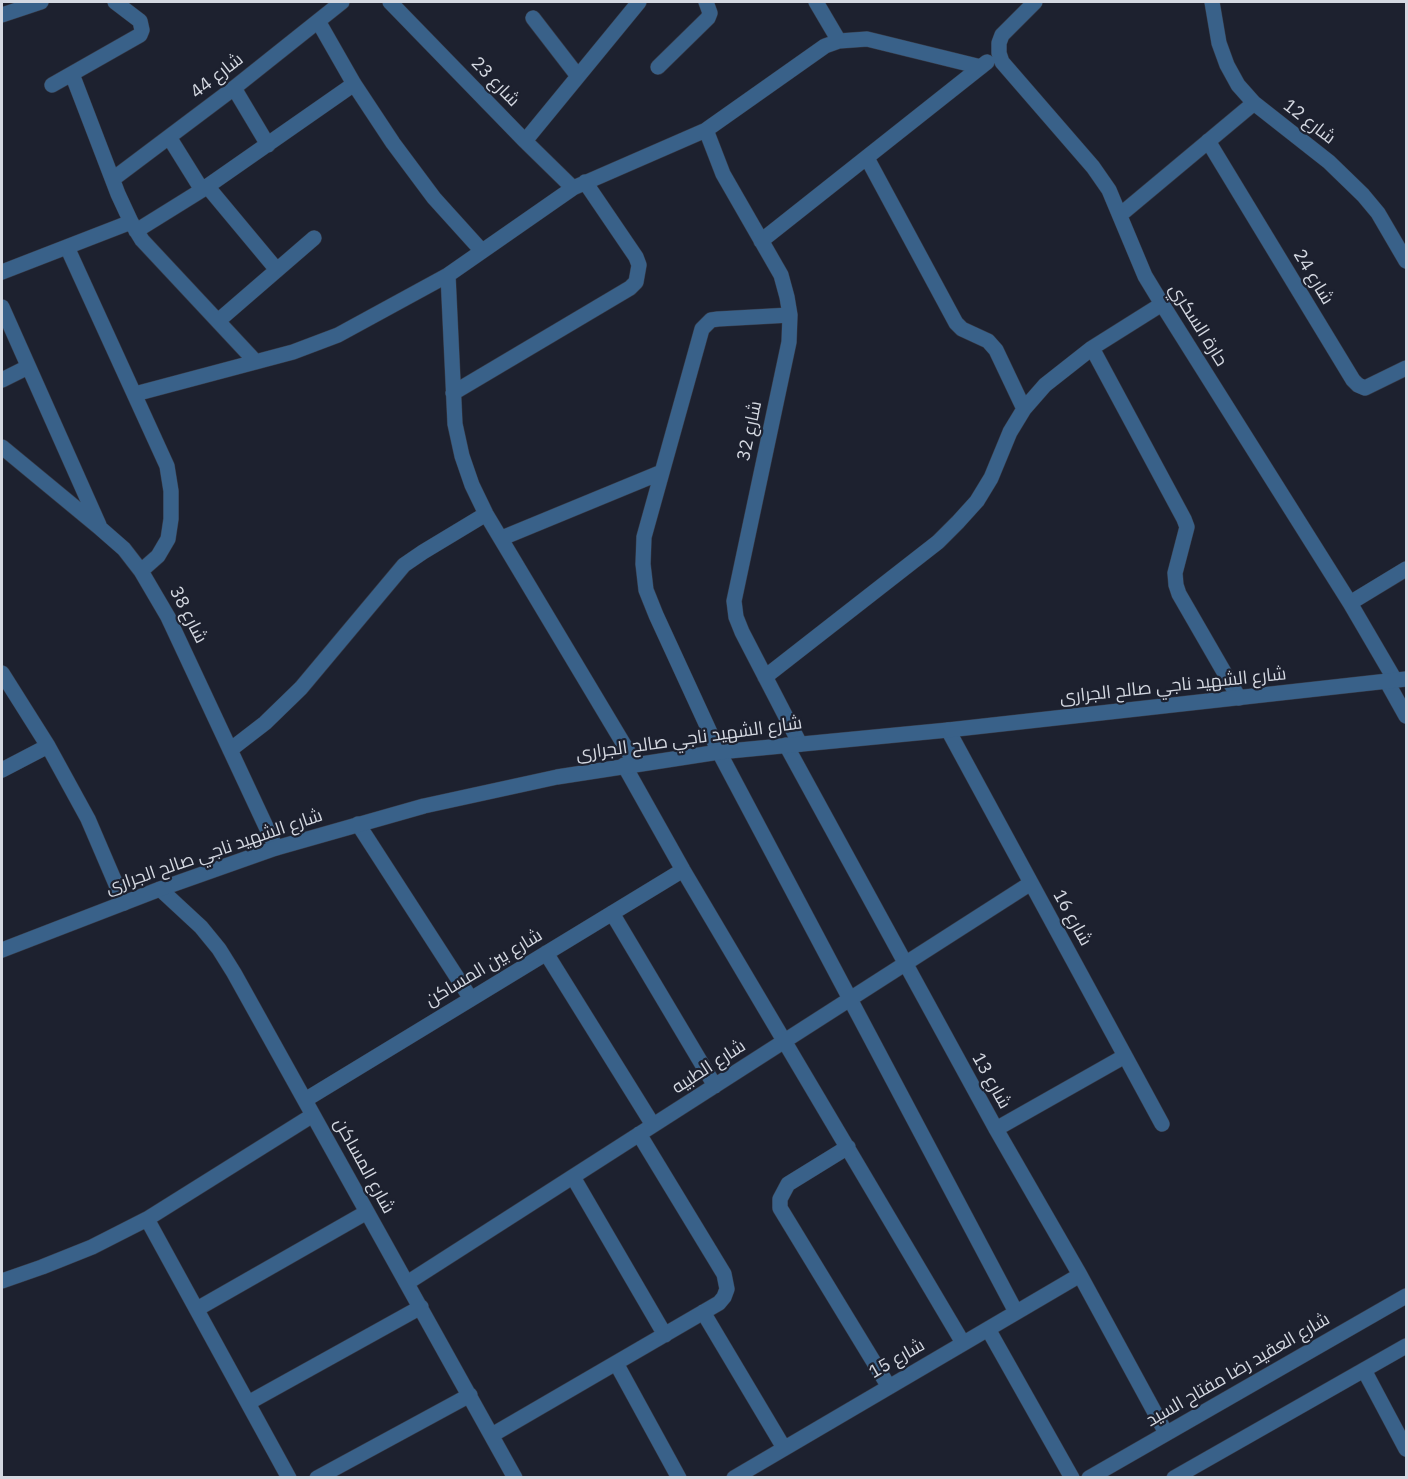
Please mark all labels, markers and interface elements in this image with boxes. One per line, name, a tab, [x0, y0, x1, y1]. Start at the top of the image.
street label: شارع 44	[186, 49, 248, 103]
street label: شارع 23	[466, 53, 524, 111]
street label: شارع 12	[1278, 95, 1340, 149]
street label: شارع 24	[1288, 245, 1338, 309]
street label: حارة السكري	[1164, 280, 1232, 370]
street label: شارع 32	[733, 399, 767, 463]
street label: شارع 38	[165, 583, 211, 647]
street label: شارع الشهيد ناجي صالح الجرارى	[1058, 663, 1288, 709]
street label: شارع الشهيد ناجي صالح الجرارى	[575, 712, 803, 766]
street label: شارع الشهيد ناجي صالح الجرارى	[103, 805, 325, 899]
street label: شارع 16	[1048, 886, 1096, 950]
street label: شارع بين المساكن	[422, 925, 546, 1011]
street label: شارع الطبيه	[668, 1035, 750, 1099]
street label: شارع 13	[967, 1049, 1015, 1113]
street label: شارع المساكن	[329, 1115, 399, 1217]
street label: شارع العقيد رضا مفتاح السيد	[1142, 1308, 1334, 1432]
street label: شارع 15	[865, 1334, 929, 1384]

